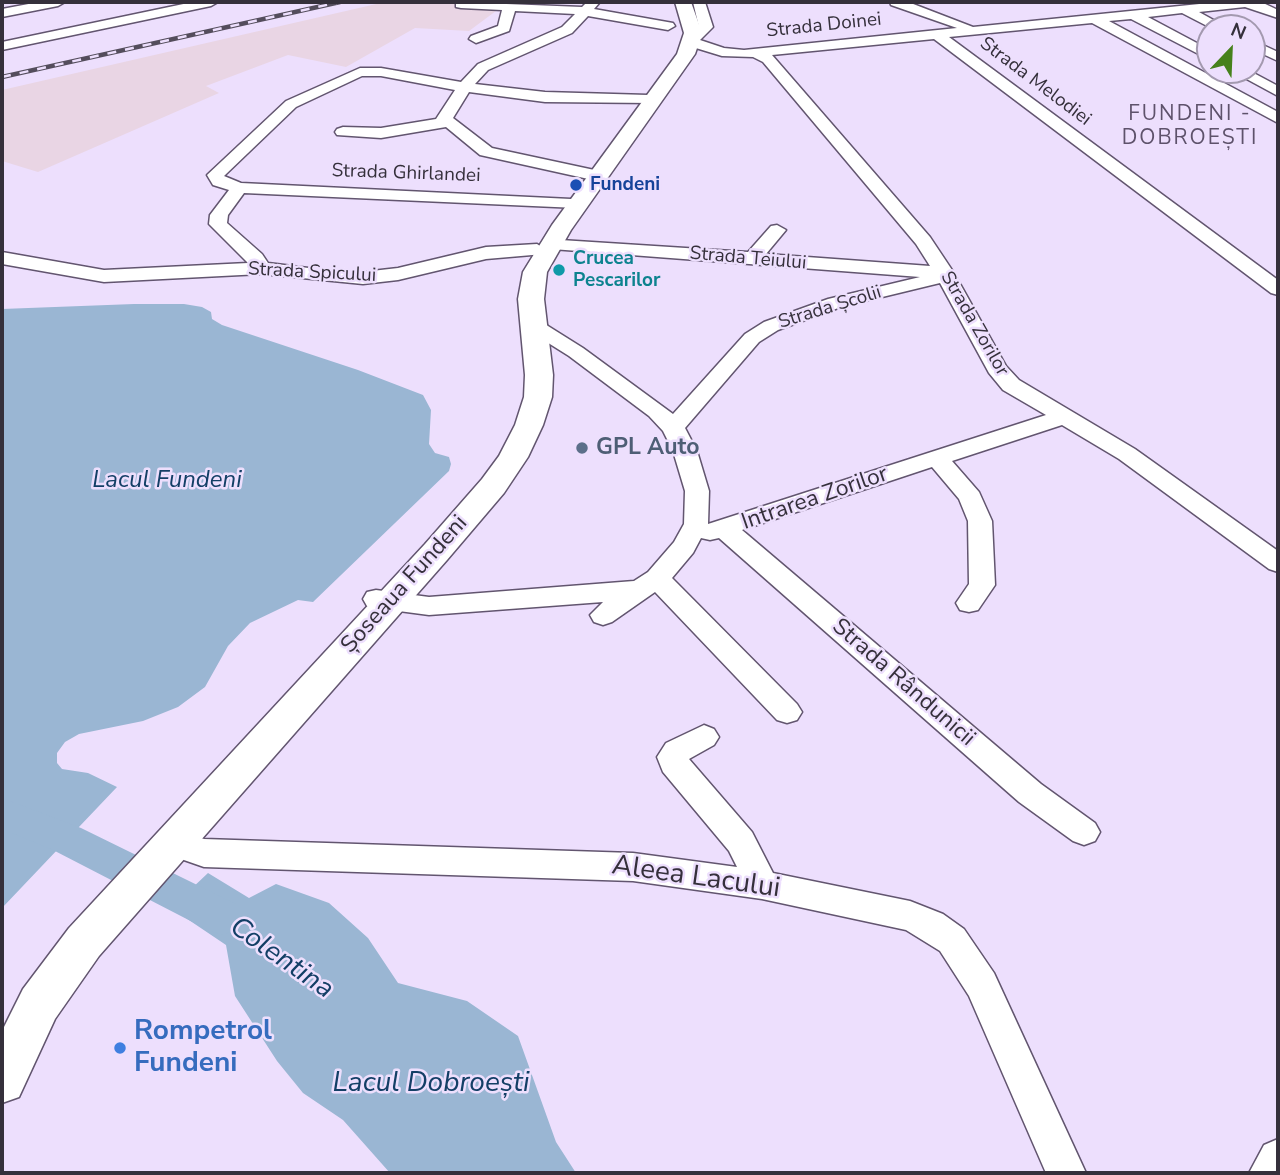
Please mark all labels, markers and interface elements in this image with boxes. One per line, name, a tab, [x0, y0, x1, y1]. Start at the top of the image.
street label: Strada Doinei	[765, 9, 883, 43]
north arrow	[1196, 14, 1266, 84]
text: N	[1227, 17, 1250, 46]
street label: Strada Melodiei	[975, 33, 1095, 131]
district label: FUNDENI - DOBROEȘTI	[1123, 102, 1257, 152]
street label: Strada Ghirlandei	[331, 160, 481, 188]
place label: Fundeni	[590, 174, 660, 196]
marker: Fundeni	[568, 177, 584, 193]
street label: Strada Teiului	[689, 243, 807, 275]
place label: Crucea Pescarilor	[573, 248, 660, 292]
street label: Strada Spicului	[247, 258, 377, 288]
marker: Crucea Pescarilor	[551, 262, 567, 278]
street label: Strada Zorilor	[935, 268, 1013, 380]
street label: Strada Școlii	[776, 282, 884, 334]
place label: GPL Auto	[596, 434, 699, 462]
marker: GPL Auto	[574, 440, 590, 456]
street label: Intrarea Zorilor	[738, 461, 892, 537]
water label: Lacul Fundeni	[92, 467, 242, 495]
street label: Șoseaua Fundeni	[336, 510, 474, 660]
street label: Strada Rândunicii	[826, 613, 980, 753]
street label: Aleea Lacului	[610, 850, 782, 906]
water label: Colentina	[222, 911, 340, 1007]
place label: Rompetrol Fundeni	[134, 1015, 272, 1081]
marker: Rompetrol Fundeni	[112, 1040, 128, 1056]
water label: Lacul Dobroești	[333, 1067, 529, 1101]

